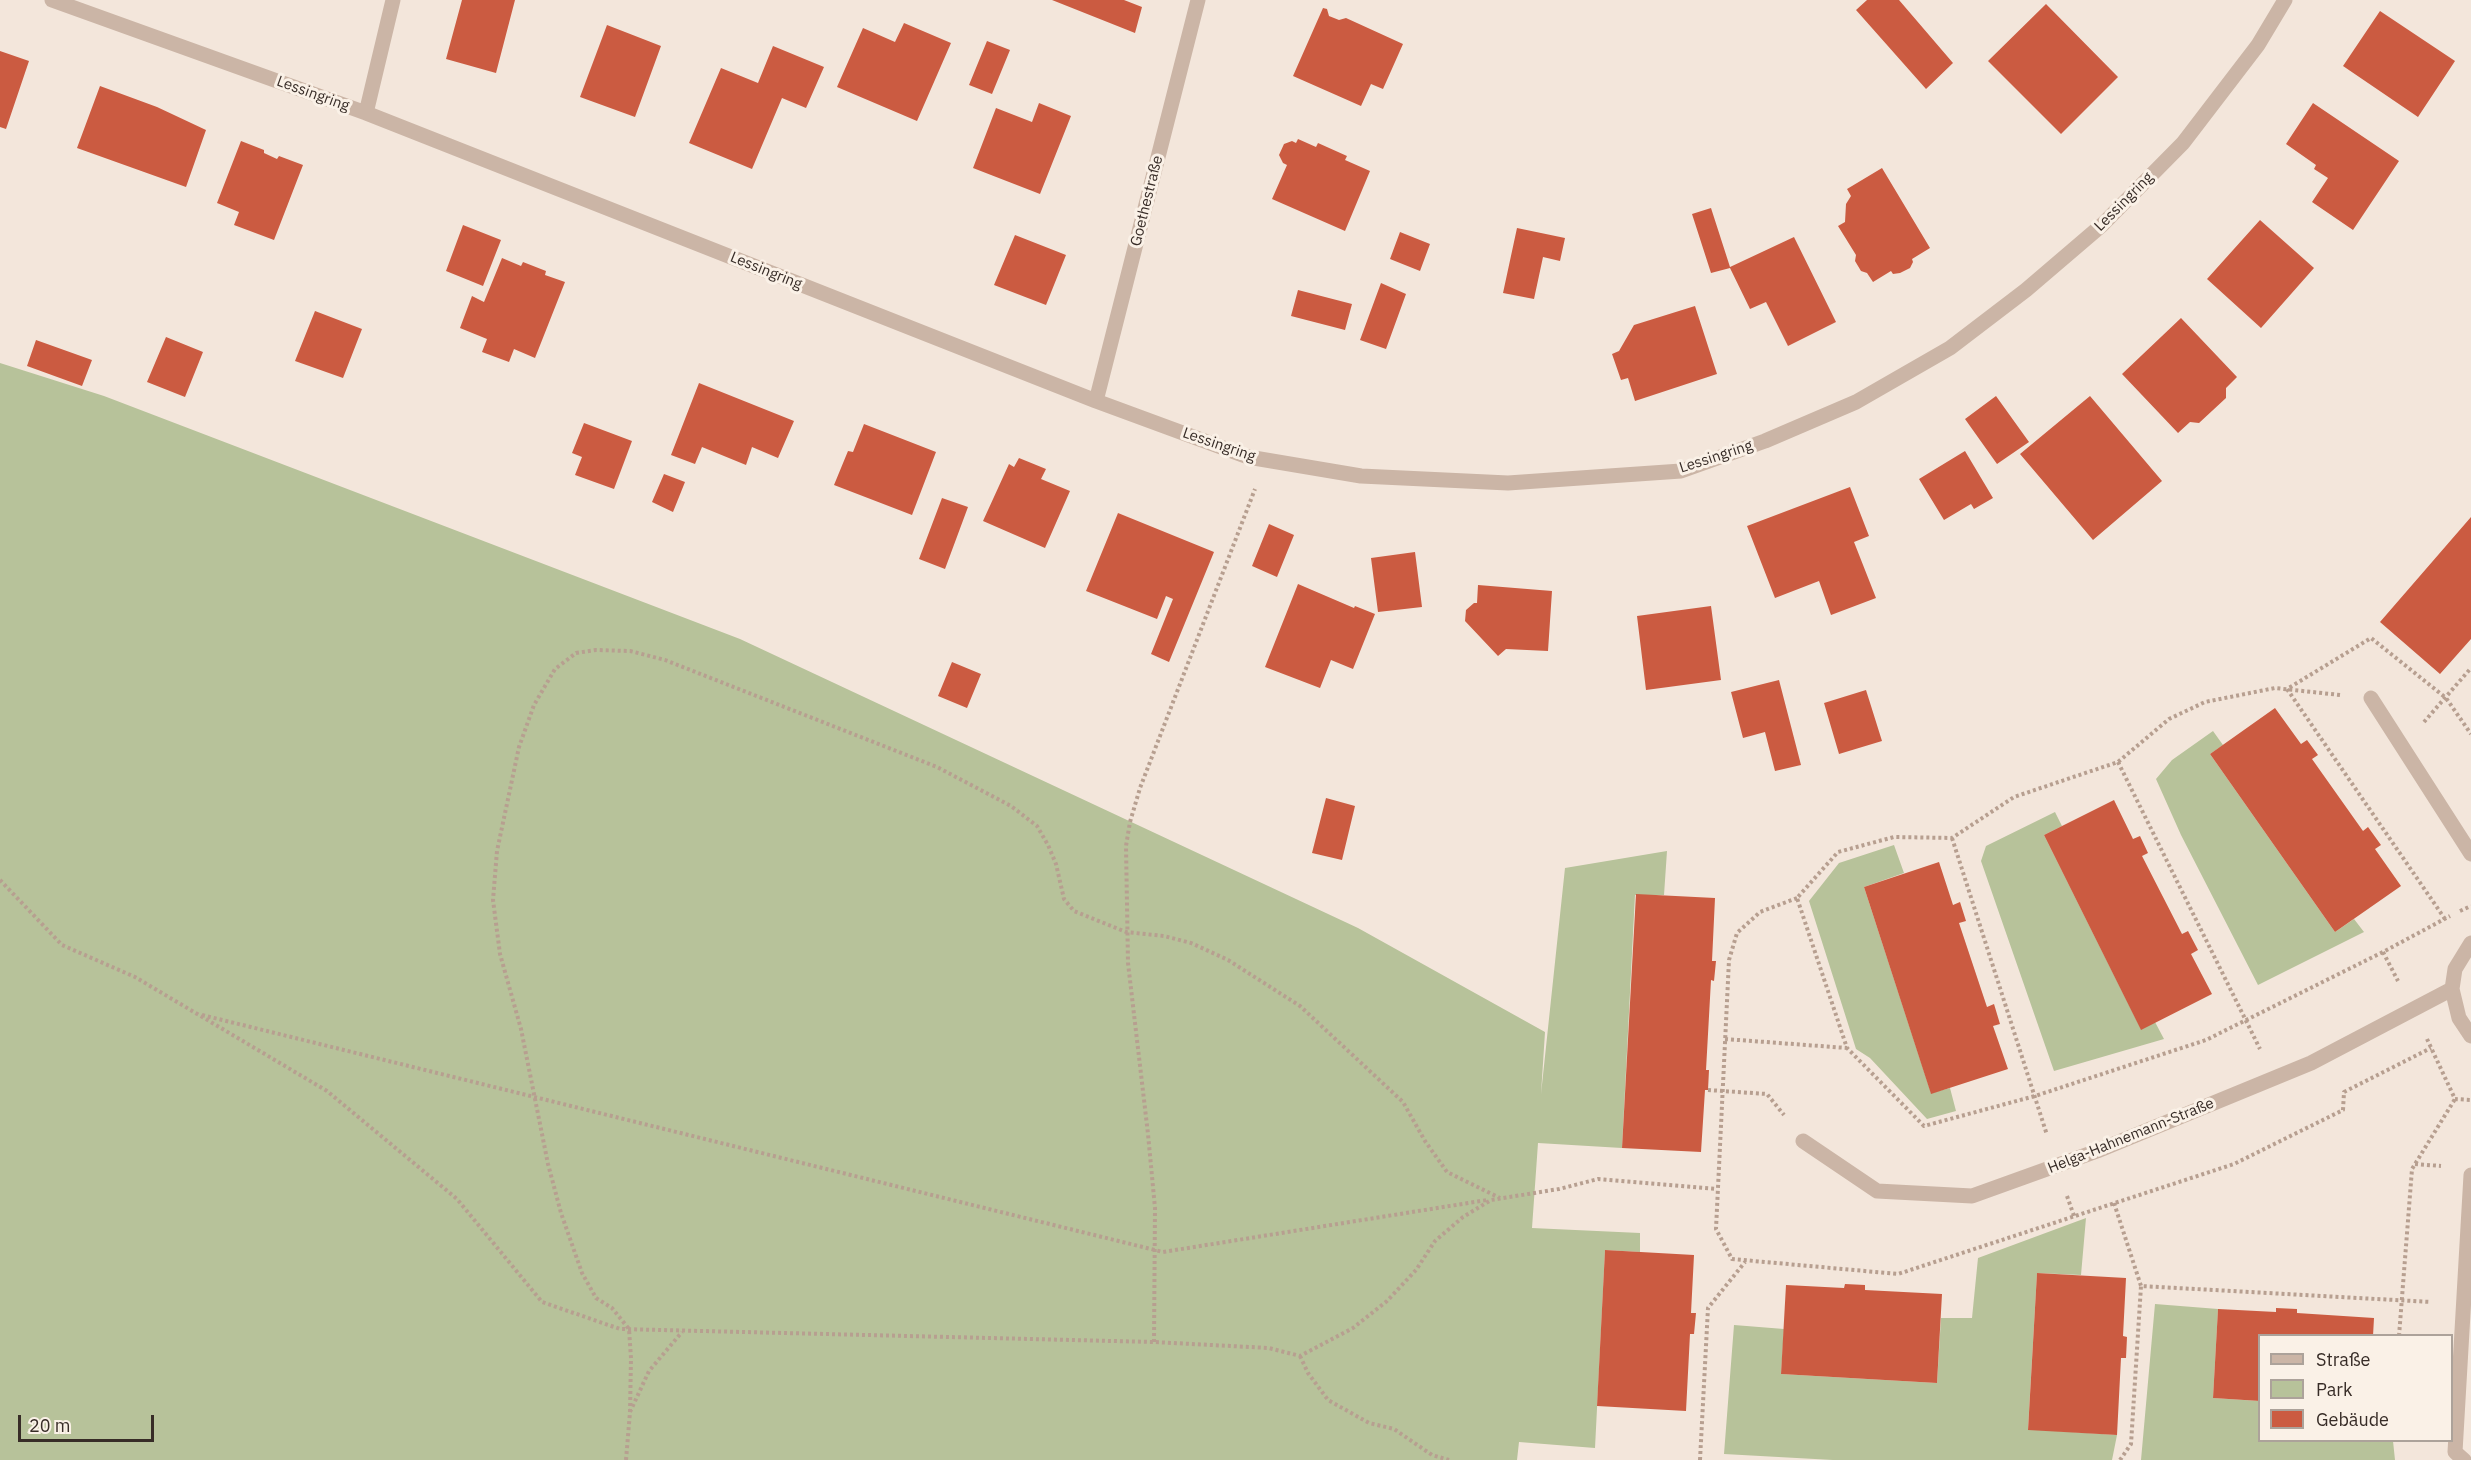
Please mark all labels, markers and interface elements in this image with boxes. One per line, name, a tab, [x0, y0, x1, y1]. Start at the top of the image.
street label: Lessingring	[274, 73, 352, 115]
street label: Goethestraße	[1127, 154, 1167, 248]
street label: Lessingring	[2091, 169, 2157, 235]
street label: Lessingring	[727, 248, 805, 294]
street label: Lessingring	[1180, 424, 1258, 466]
street label: Lessingring	[1677, 437, 1755, 477]
street label: Helga-Hahnemann-Straße	[2045, 1094, 2217, 1178]
legend	[2258, 1334, 2453, 1442]
text: Straße	[2316, 1348, 2370, 1371]
text: Park	[2316, 1378, 2352, 1401]
scale bar	[21, 1403, 158, 1441]
text: Gebäude	[2316, 1408, 2389, 1431]
text: 20 m	[29, 1414, 71, 1437]

